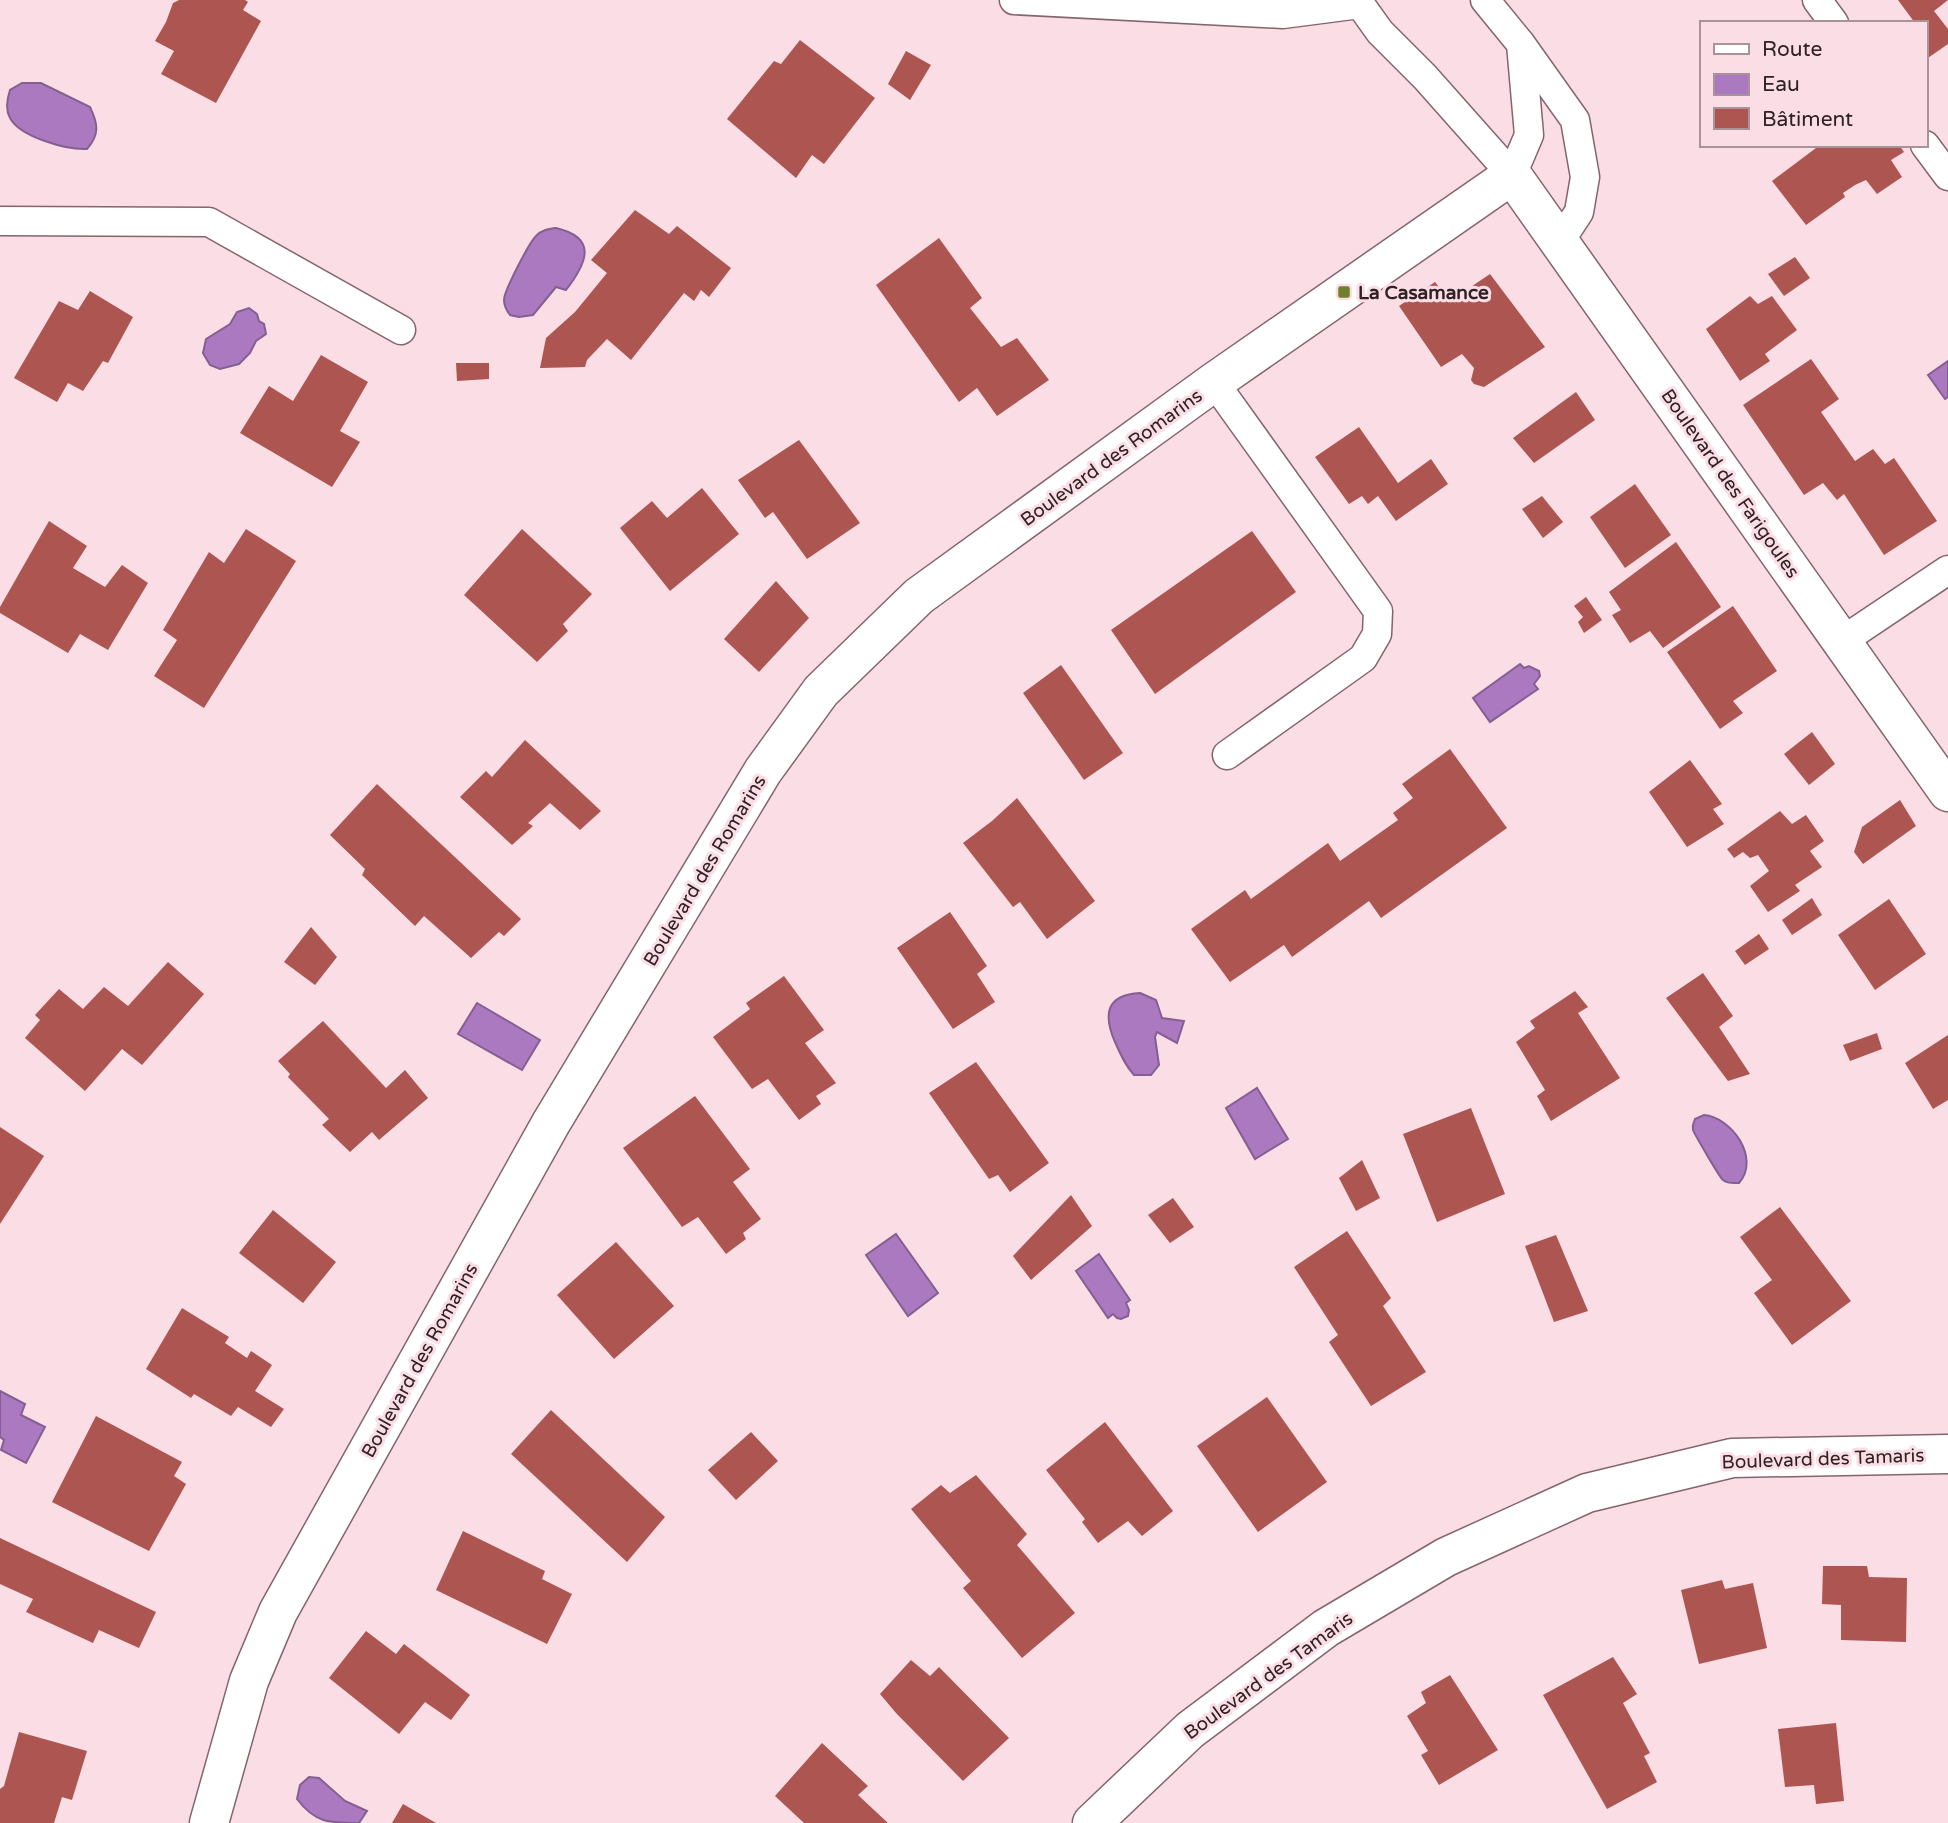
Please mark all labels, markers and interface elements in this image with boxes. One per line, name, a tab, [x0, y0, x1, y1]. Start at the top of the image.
legend	[1700, 21, 1927, 147]
text: Route	[1762, 37, 1822, 62]
text: Eau	[1762, 72, 1800, 97]
text: Bâtiment	[1762, 107, 1853, 132]
place label: La Casamance	[1358, 282, 1489, 304]
marker: La Casamance	[1336, 284, 1352, 300]
street label: Boulevard des Romarins	[1017, 385, 1207, 531]
street label: Boulevard des Farigoules	[1657, 385, 1804, 582]
street label: Boulevard des Romarins	[639, 771, 771, 970]
street label: Boulevard des Romarins	[357, 1259, 483, 1462]
street label: Boulevard des Tamaris	[1721, 1444, 1925, 1474]
street label: Boulevard des Tamaris	[1180, 1607, 1357, 1744]

